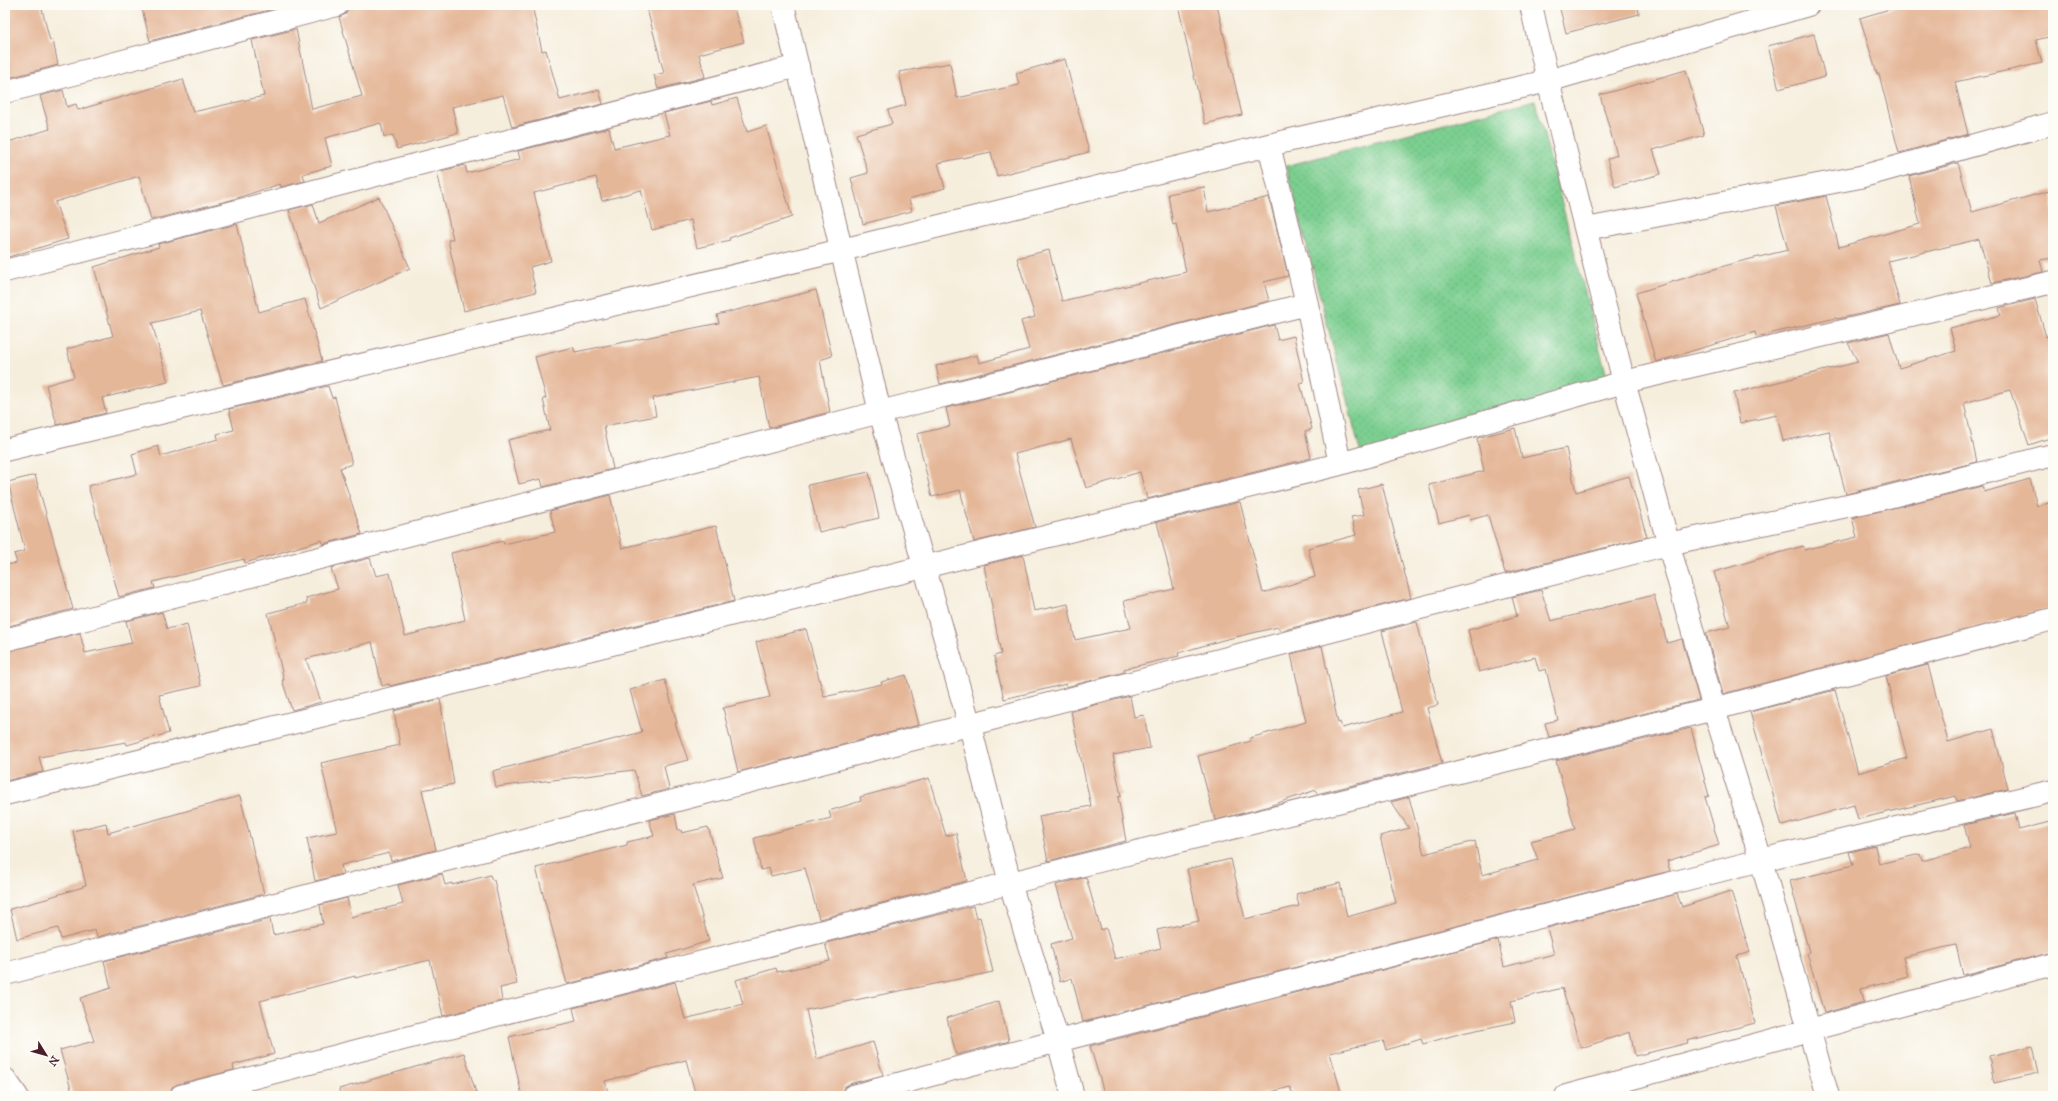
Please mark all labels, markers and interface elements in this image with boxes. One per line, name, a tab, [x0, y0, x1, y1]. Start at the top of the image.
north arrow	[26, 1035, 66, 1075]
text: N	[45, 1053, 62, 1069]

